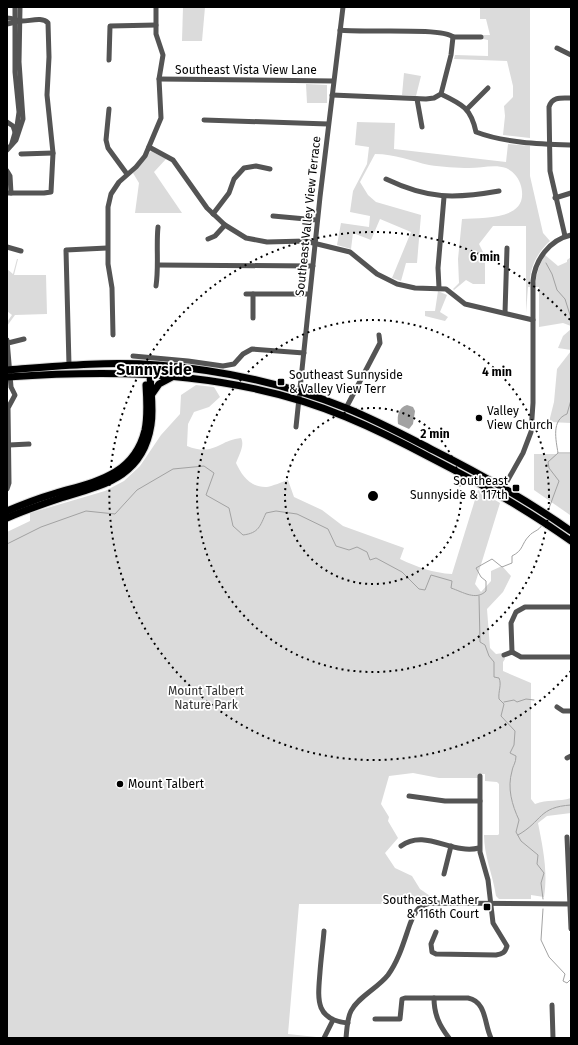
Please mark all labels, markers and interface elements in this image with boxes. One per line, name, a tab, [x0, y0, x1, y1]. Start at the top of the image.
street label: Southeast Vista View Lane	[175, 63, 317, 77]
street label: Southeast Valley View Terrace	[293, 135, 323, 297]
text: 6 min	[470, 250, 500, 264]
district label: Sunnyside	[116, 360, 192, 379]
text: 4 min	[482, 365, 512, 379]
place label: Southeast Sunnyside & Valley View Terr	[289, 368, 403, 396]
marker: Southeast Sunnyside & Valley View Terr	[276, 377, 286, 387]
place label: Valley View Church	[487, 404, 553, 432]
marker: Valley View Church	[474, 413, 484, 423]
text: 2 min	[420, 427, 450, 441]
place label: Southeast Sunnyside & 117th	[410, 474, 509, 502]
marker: Southeast Sunnyside & 117th	[511, 483, 521, 493]
centre of rings	[366, 489, 380, 503]
park label: Mount Talbert Nature Park	[168, 684, 245, 712]
place label: Mount Talbert	[128, 777, 205, 791]
marker: Mount Talbert	[115, 779, 125, 789]
place label: Southeast Mather & 116th Court	[383, 893, 480, 921]
marker: Southeast Mather & 116th Court	[482, 902, 492, 912]

